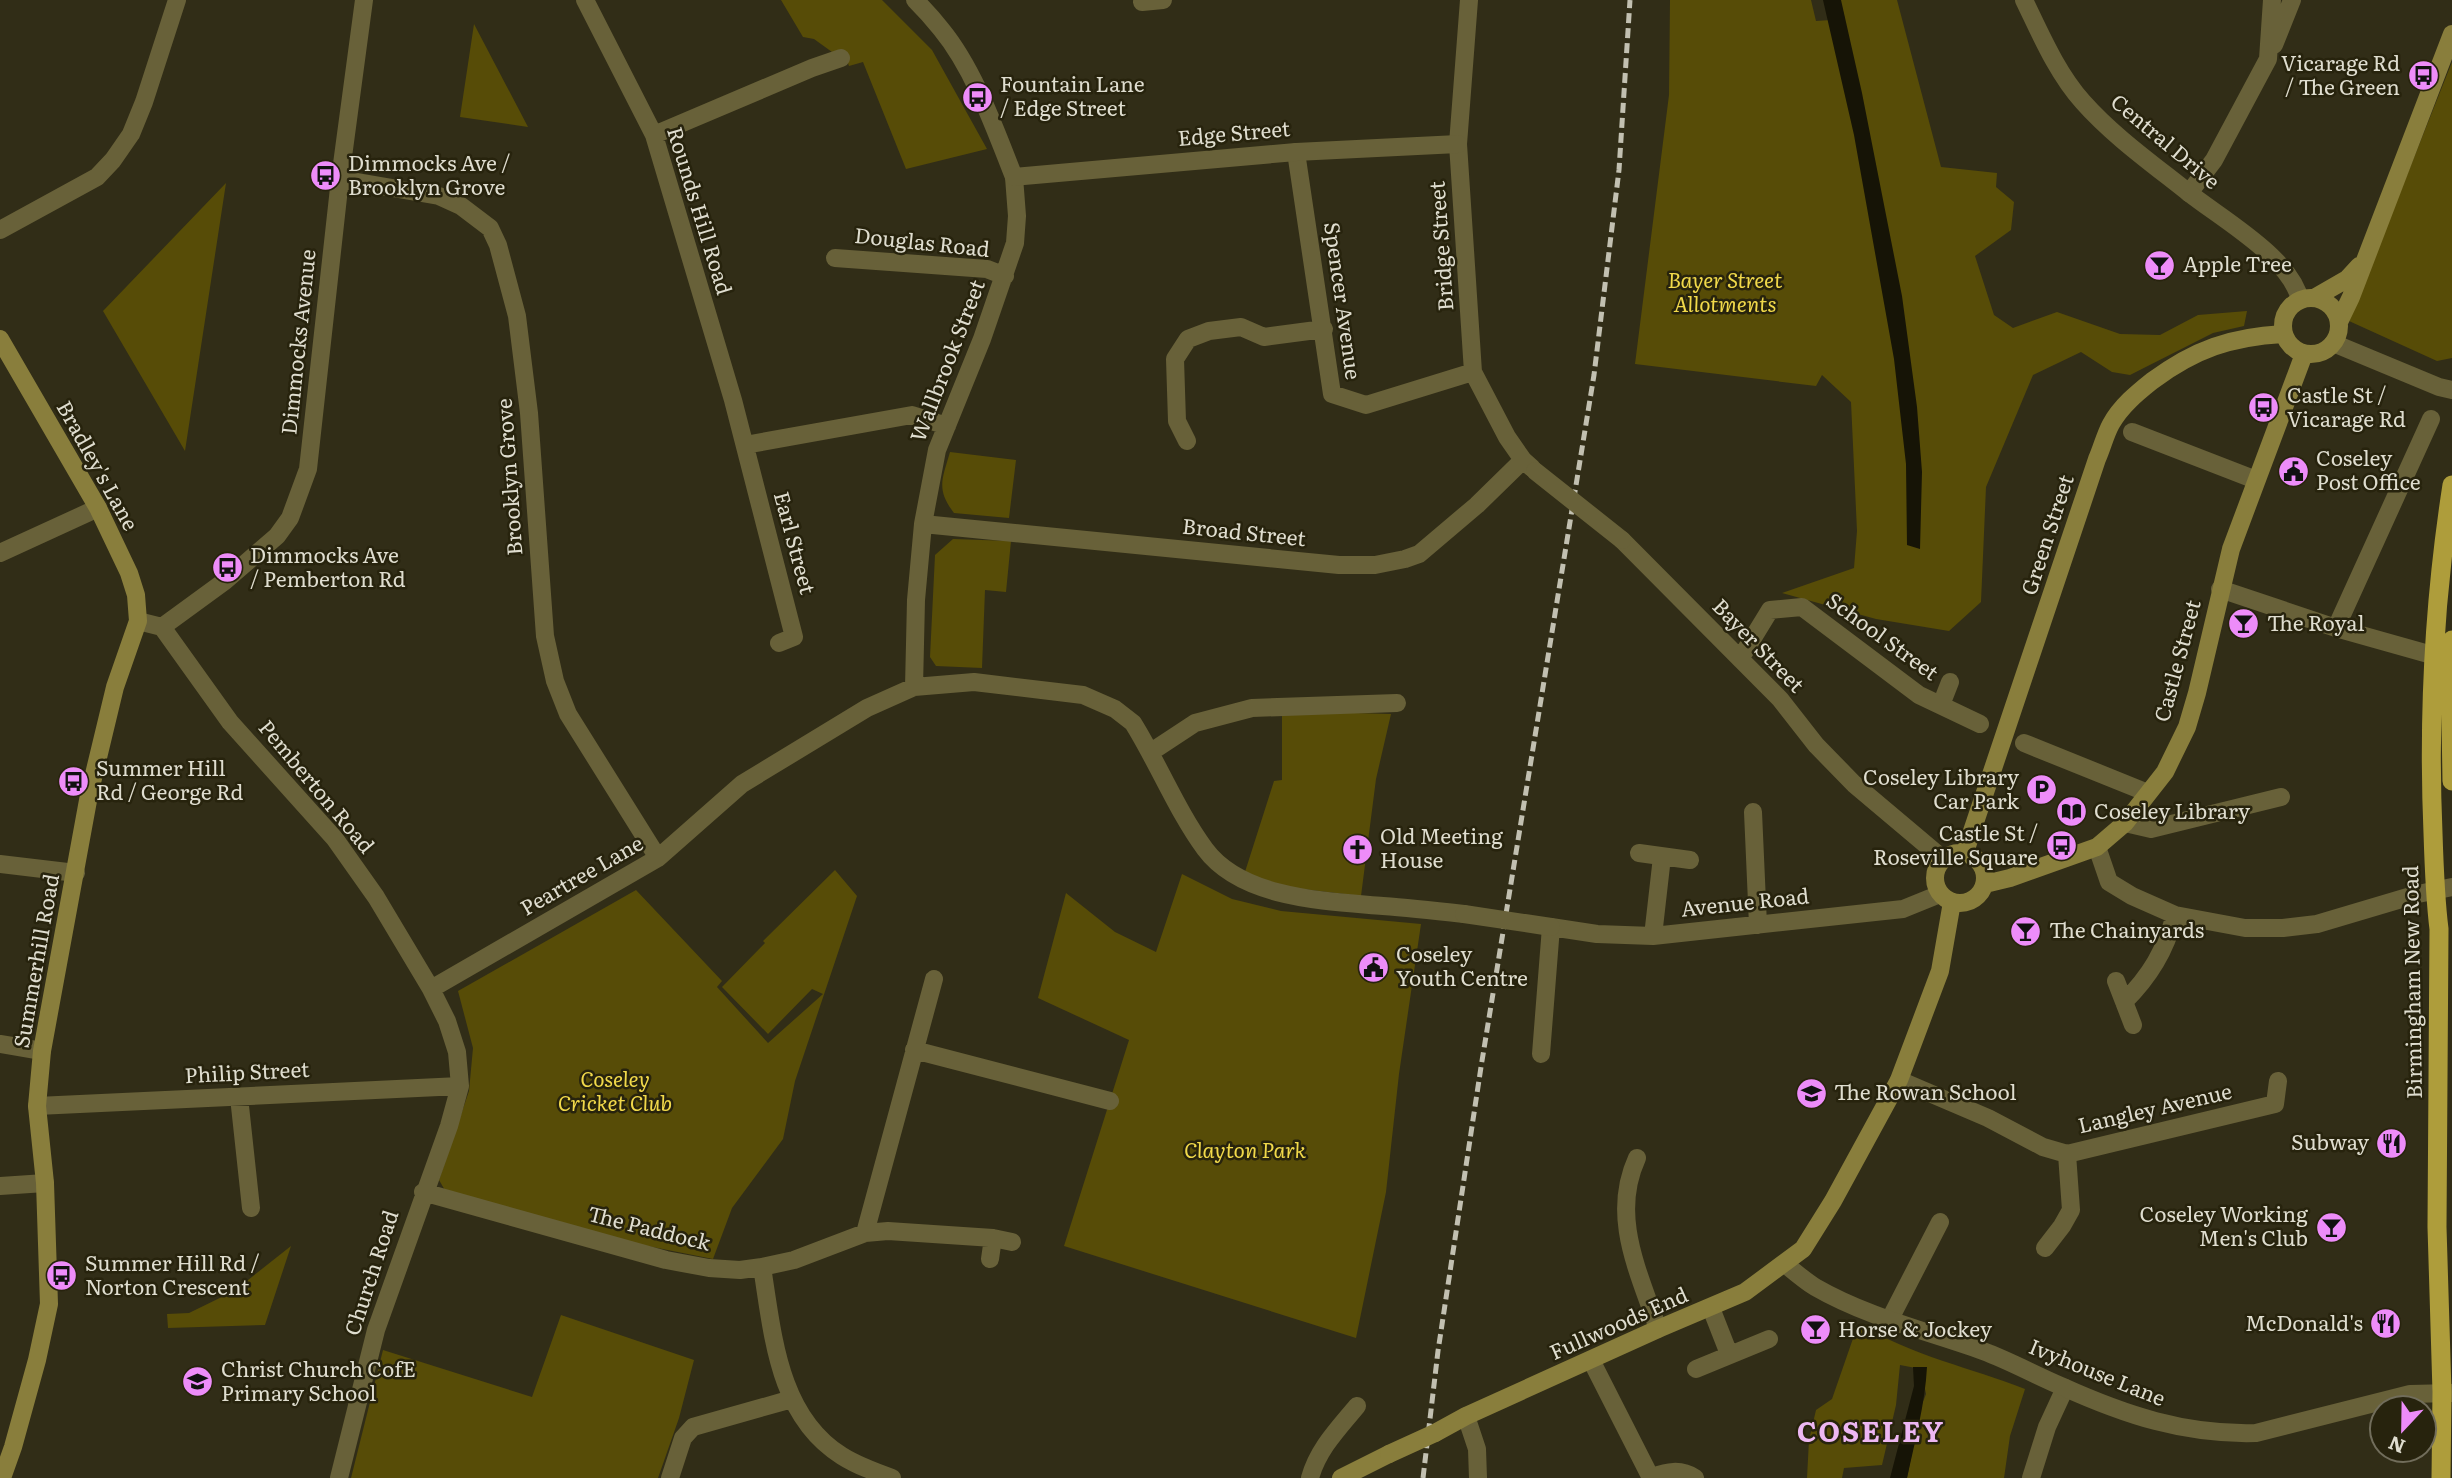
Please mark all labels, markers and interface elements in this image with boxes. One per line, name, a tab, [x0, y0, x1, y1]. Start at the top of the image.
place label: Vicarage Rd / The Green	[2281, 46, 2400, 101]
bus stop icon: Vicarage Rd / The Green	[2406, 59, 2440, 93]
place label: Fountain Lane / Edge Street	[1000, 67, 1145, 122]
bus stop icon: Fountain Lane / Edge Street	[960, 80, 994, 114]
street label: Central Drive	[2105, 85, 2228, 195]
street label: Edge Street	[1176, 111, 1292, 152]
street label: Rounds Hill Road	[661, 122, 742, 298]
place label: Dimmocks Ave / Brooklyn Grove	[348, 146, 510, 201]
bus stop icon: Dimmocks Ave / Brooklyn Grove	[308, 159, 342, 193]
street label: Bridge Street	[1419, 180, 1460, 312]
street label: Douglas Road	[853, 218, 992, 263]
street label: Spencer Avenue	[1318, 220, 1371, 382]
street label: Dimmocks Avenue	[271, 247, 322, 436]
place label: Apple Tree	[2183, 247, 2292, 278]
bar icon: Apple Tree	[2143, 248, 2177, 282]
park label: Bayer Street Allotments	[1668, 263, 1783, 318]
street label: Wallbrook Street	[900, 274, 991, 446]
place label: Castle St / Vicarage Rd	[2287, 378, 2406, 433]
bus stop icon: Castle St / Vicarage Rd	[2247, 391, 2281, 425]
street label: Bradley's Lane	[51, 394, 148, 536]
street label: Brooklyn Grove	[487, 397, 528, 557]
place label: Coseley Post Office	[2316, 441, 2421, 496]
public building icon: Coseley Post Office	[2276, 454, 2310, 488]
street label: Green Street	[2012, 469, 2080, 599]
street label: Earl Street	[768, 487, 825, 598]
street label: Broad Street	[1181, 509, 1308, 552]
place label: Dimmocks Ave / Pemberton Rd	[250, 538, 406, 593]
bus stop icon: Dimmocks Ave / Pemberton Rd	[210, 551, 244, 585]
street label: School Street	[1821, 584, 1947, 687]
street label: Bayer Street	[1707, 590, 1813, 699]
street label: Castle Street	[2144, 595, 2207, 725]
place label: The Royal	[2267, 606, 2365, 637]
bar icon: The Royal	[2227, 607, 2261, 641]
street label: Pemberton Road	[253, 712, 383, 859]
place label: Summer Hill Rd / George Rd	[96, 751, 244, 806]
place label: Coseley Library Car Park	[1863, 760, 2020, 815]
bus stop icon: Summer Hill Rd / George Rd	[56, 764, 90, 798]
parking icon: Coseley Library Car Park	[2025, 773, 2059, 807]
place label: Coseley Library	[2094, 794, 2251, 825]
library icon: Coseley Library	[2054, 795, 2088, 829]
place label: Castle St / Roseville Square	[1873, 816, 2038, 871]
place label: Old Meeting House	[1380, 819, 1503, 874]
street label: Peartree Lane	[513, 826, 648, 922]
bus stop icon: Castle St / Roseville Square	[2044, 829, 2078, 863]
church icon: Old Meeting House	[1340, 832, 1374, 866]
street label: Birmingham New Road	[2393, 865, 2428, 1099]
street label: Summerhill Road	[4, 871, 65, 1050]
street label: Avenue Road	[1679, 878, 1811, 923]
place label: The Chainyards	[2049, 913, 2204, 944]
bar icon: The Chainyards	[2009, 914, 2043, 948]
place label: Coseley Youth Centre	[1396, 937, 1528, 992]
public building icon: Coseley Youth Centre	[1356, 950, 1390, 984]
street label: Philip Street	[184, 1052, 311, 1089]
park label: Coseley Cricket Club	[558, 1062, 672, 1117]
street label: Langley Avenue	[2074, 1074, 2235, 1139]
place label: The Rowan School	[1834, 1075, 2017, 1106]
school or university icon: The Rowan School	[1794, 1076, 1828, 1110]
place label: Subway	[2291, 1125, 2370, 1156]
restaurant icon: Subway	[2375, 1126, 2409, 1160]
park label: Clayton Park	[1184, 1133, 1306, 1164]
street label: The Paddock	[585, 1196, 714, 1257]
place label: Coseley Working Men's Club	[2139, 1197, 2308, 1252]
street label: Church Road	[335, 1205, 405, 1339]
bar icon: Coseley Working Men's Club	[2314, 1210, 2348, 1244]
place label: Summer Hill Rd / Norton Crescent	[85, 1246, 259, 1301]
bus stop icon: Summer Hill Rd / Norton Crescent	[45, 1259, 79, 1293]
street label: Fullwoods End	[1544, 1277, 1692, 1366]
place label: McDonald's	[2245, 1306, 2363, 1337]
restaurant icon: McDonald's	[2369, 1307, 2403, 1341]
place label: Horse & Jockey	[1838, 1312, 1993, 1343]
bar icon: Horse & Jockey	[1798, 1313, 1832, 1347]
street label: Ivyhouse Lane	[2025, 1329, 2171, 1412]
place label: Christ Church CofE Primary School	[221, 1352, 416, 1407]
school or university icon: Christ Church CofE Primary School	[181, 1365, 215, 1399]
north arrow	[2368, 1394, 2438, 1464]
district label: COSELEY	[1797, 1409, 1945, 1451]
text: N	[2384, 1430, 2409, 1462]

